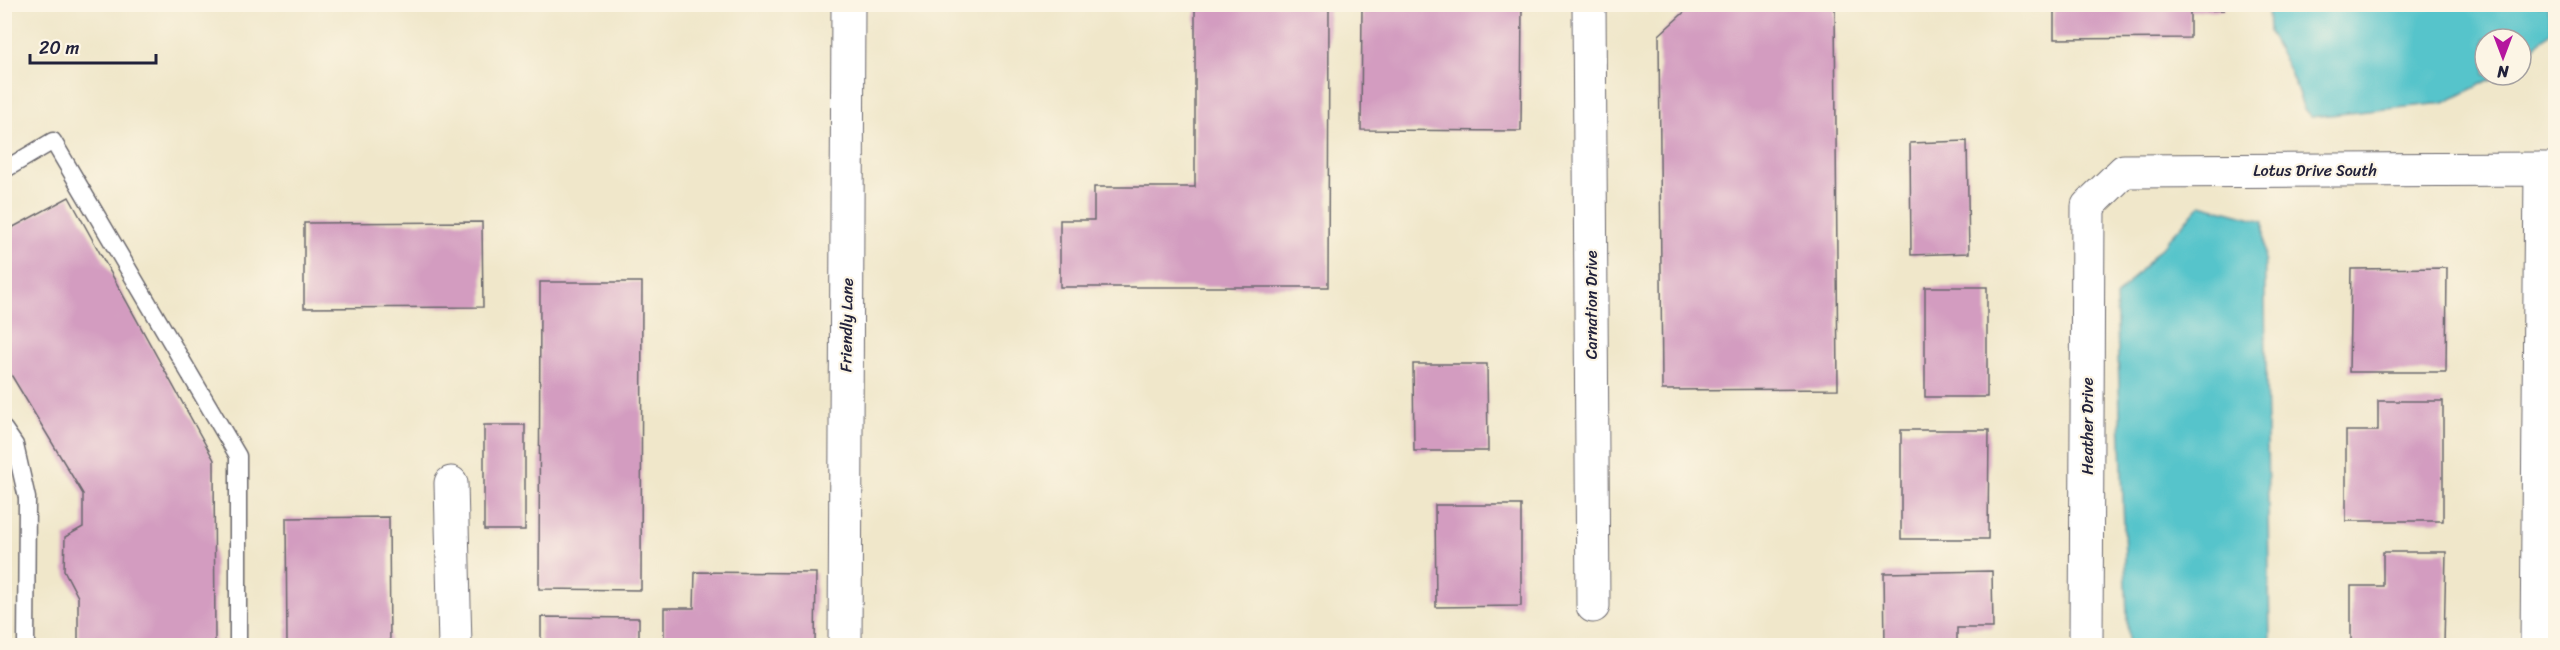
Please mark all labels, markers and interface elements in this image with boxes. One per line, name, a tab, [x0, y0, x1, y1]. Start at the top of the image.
scale bar	[30, 27, 156, 65]
north arrow	[2473, 27, 2533, 87]
text: 20 m	[39, 32, 79, 64]
text: N	[2497, 57, 2510, 86]
street label: Lotus Drive South	[2253, 156, 2377, 185]
street label: Carnation Drive	[1577, 250, 1606, 359]
street label: Friendly Lane	[831, 278, 862, 372]
street label: Heather Drive	[2073, 377, 2102, 475]

